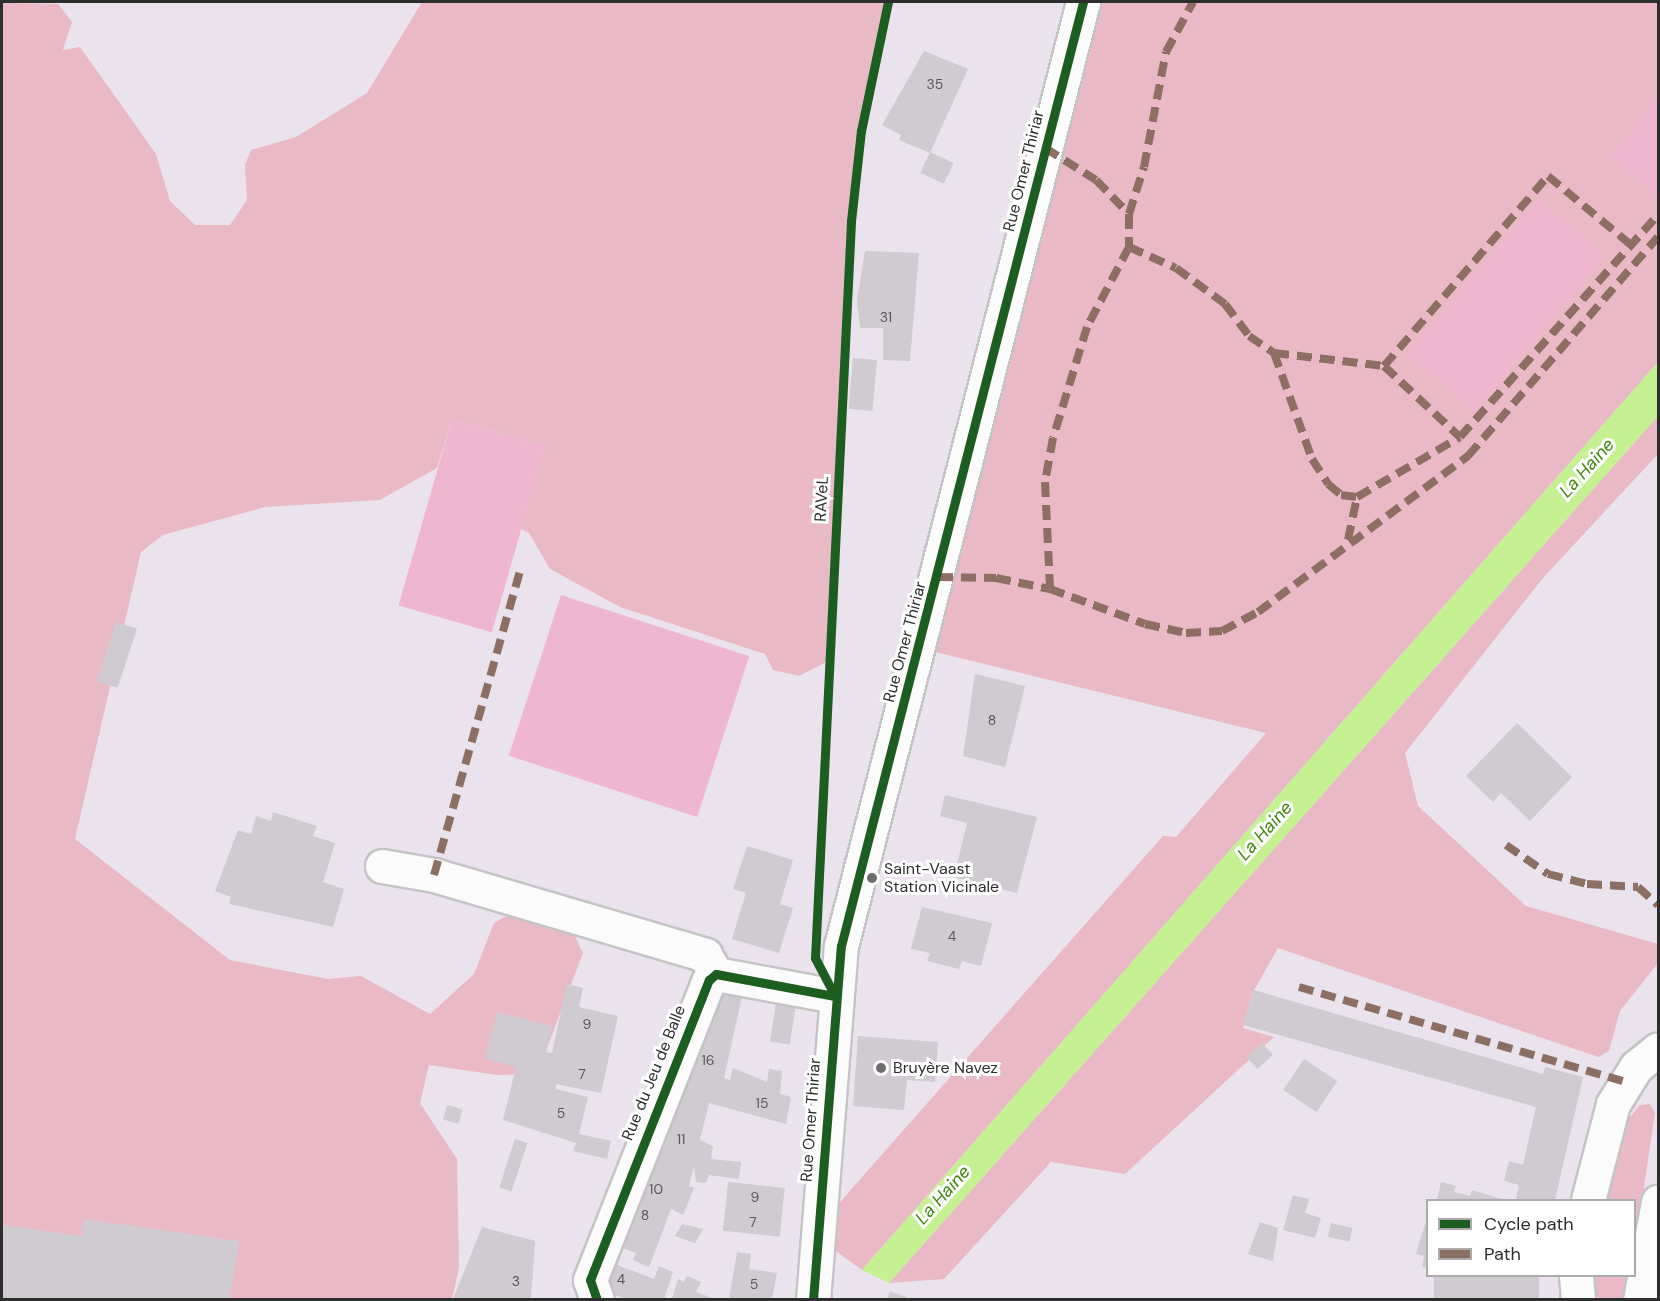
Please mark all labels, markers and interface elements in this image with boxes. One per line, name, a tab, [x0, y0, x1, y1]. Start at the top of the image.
house number: 35	[927, 76, 943, 92]
street label: Rue Omer Thiriar	[1000, 108, 1048, 234]
house number: 31	[880, 309, 892, 325]
water label: La Haine	[1555, 434, 1619, 502]
street label: RAVeL	[811, 476, 833, 522]
street label: Rue Omer Thiriar	[880, 579, 930, 705]
house number: 8	[988, 712, 996, 728]
water label: La Haine	[1233, 797, 1297, 865]
place label: Saint-Vaast Station Vicinale	[884, 859, 999, 897]
marker: Saint-Vaast Station Vicinale	[865, 871, 879, 885]
house number: 4	[948, 928, 956, 944]
street label: Rue du Jeu de Balle	[618, 1003, 690, 1143]
house number: 9	[583, 1016, 591, 1032]
house number: 16	[701, 1052, 715, 1068]
street label: Rue Omer Thiriar	[797, 1057, 825, 1183]
place label: Bruyère Navez	[893, 1058, 998, 1078]
marker: Bruyère Navez	[874, 1061, 888, 1075]
house number: 7	[578, 1066, 586, 1082]
house number: 15	[756, 1095, 768, 1111]
house number: 5	[557, 1105, 565, 1121]
house number: 11	[677, 1131, 685, 1147]
water label: La Haine	[911, 1161, 975, 1229]
house number: 10	[649, 1181, 663, 1197]
house number: 9	[751, 1189, 759, 1205]
legend	[1426, 1199, 1636, 1277]
house number: 8	[641, 1207, 649, 1223]
text: Cycle path	[1484, 1212, 1574, 1236]
house number: 7	[749, 1214, 757, 1230]
text: Path	[1484, 1242, 1521, 1266]
house number: 4	[617, 1271, 625, 1287]
house number: 3	[512, 1273, 520, 1289]
house number: 5	[750, 1276, 758, 1292]

